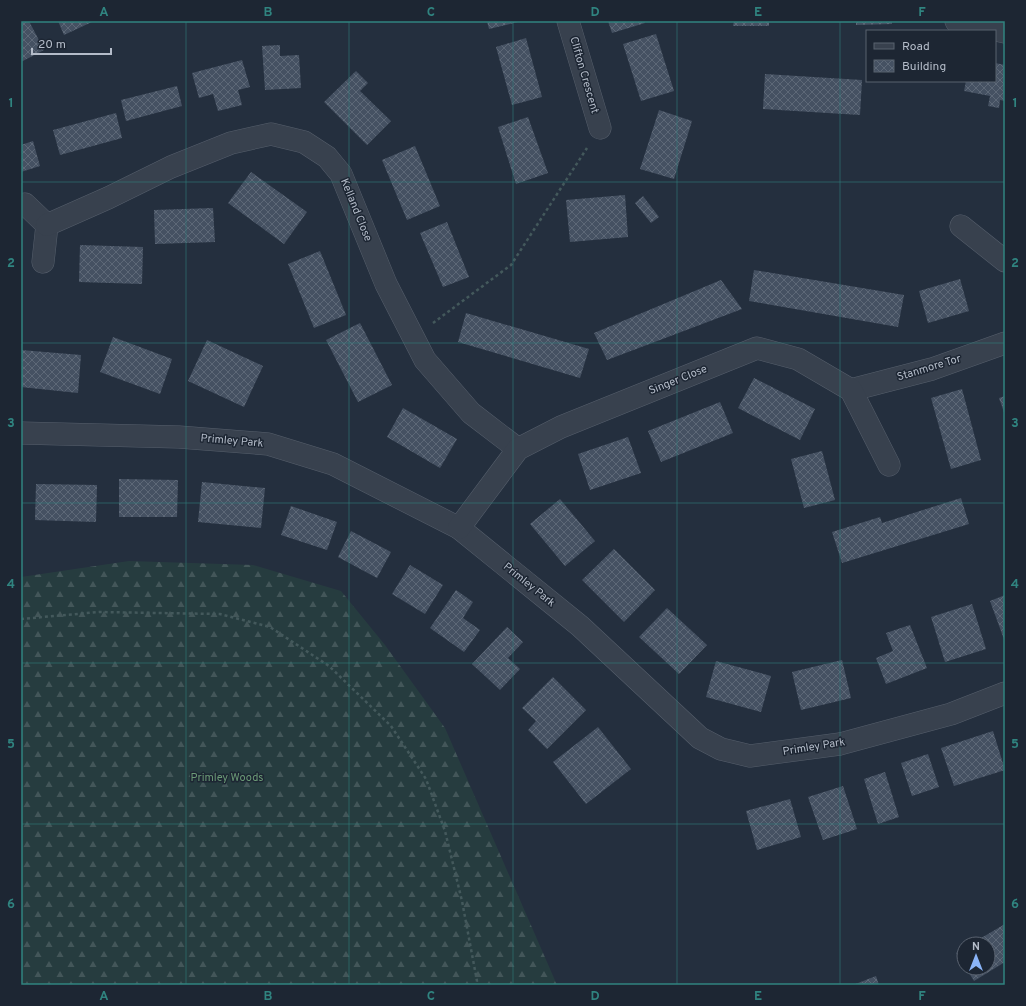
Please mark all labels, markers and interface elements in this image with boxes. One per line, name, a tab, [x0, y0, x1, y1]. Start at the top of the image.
text: A	[99, 5, 109, 21]
text: B	[264, 5, 273, 21]
text: C	[427, 5, 435, 21]
text: D	[590, 5, 600, 21]
text: E	[754, 5, 762, 21]
text: F	[918, 5, 926, 21]
scale bar	[32, 30, 111, 56]
legend	[866, 30, 996, 82]
street label: Clifton Crescent	[566, 35, 602, 115]
text: 20 m	[38, 37, 66, 53]
text: Road	[902, 39, 930, 55]
text: Building	[902, 59, 946, 75]
text: 1	[8, 96, 14, 112]
text: 1	[1012, 96, 1018, 112]
street label: Kelland Close	[337, 176, 375, 244]
text: 2	[7, 256, 15, 272]
text: 2	[1011, 256, 1019, 272]
street label: Stanmore Tor	[895, 351, 963, 384]
street label: Singer Close	[647, 362, 709, 398]
text: 3	[7, 416, 15, 432]
text: 3	[1011, 416, 1019, 432]
street label: Primley Park	[200, 431, 264, 451]
street label: Primley Park	[500, 560, 558, 610]
text: 4	[7, 577, 15, 593]
text: 4	[1011, 577, 1019, 593]
street label: Primley Park	[782, 735, 846, 759]
text: 5	[7, 737, 15, 753]
text: 5	[1011, 737, 1019, 753]
park label: Primley Woods	[190, 771, 264, 785]
text: 6	[7, 897, 15, 913]
text: 6	[1011, 897, 1019, 913]
north arrow	[956, 936, 996, 976]
text: N	[972, 940, 980, 954]
text: A	[99, 989, 109, 1005]
text: B	[264, 989, 273, 1005]
text: C	[427, 989, 435, 1005]
text: D	[590, 989, 600, 1005]
text: E	[754, 989, 762, 1005]
text: F	[918, 989, 926, 1005]

